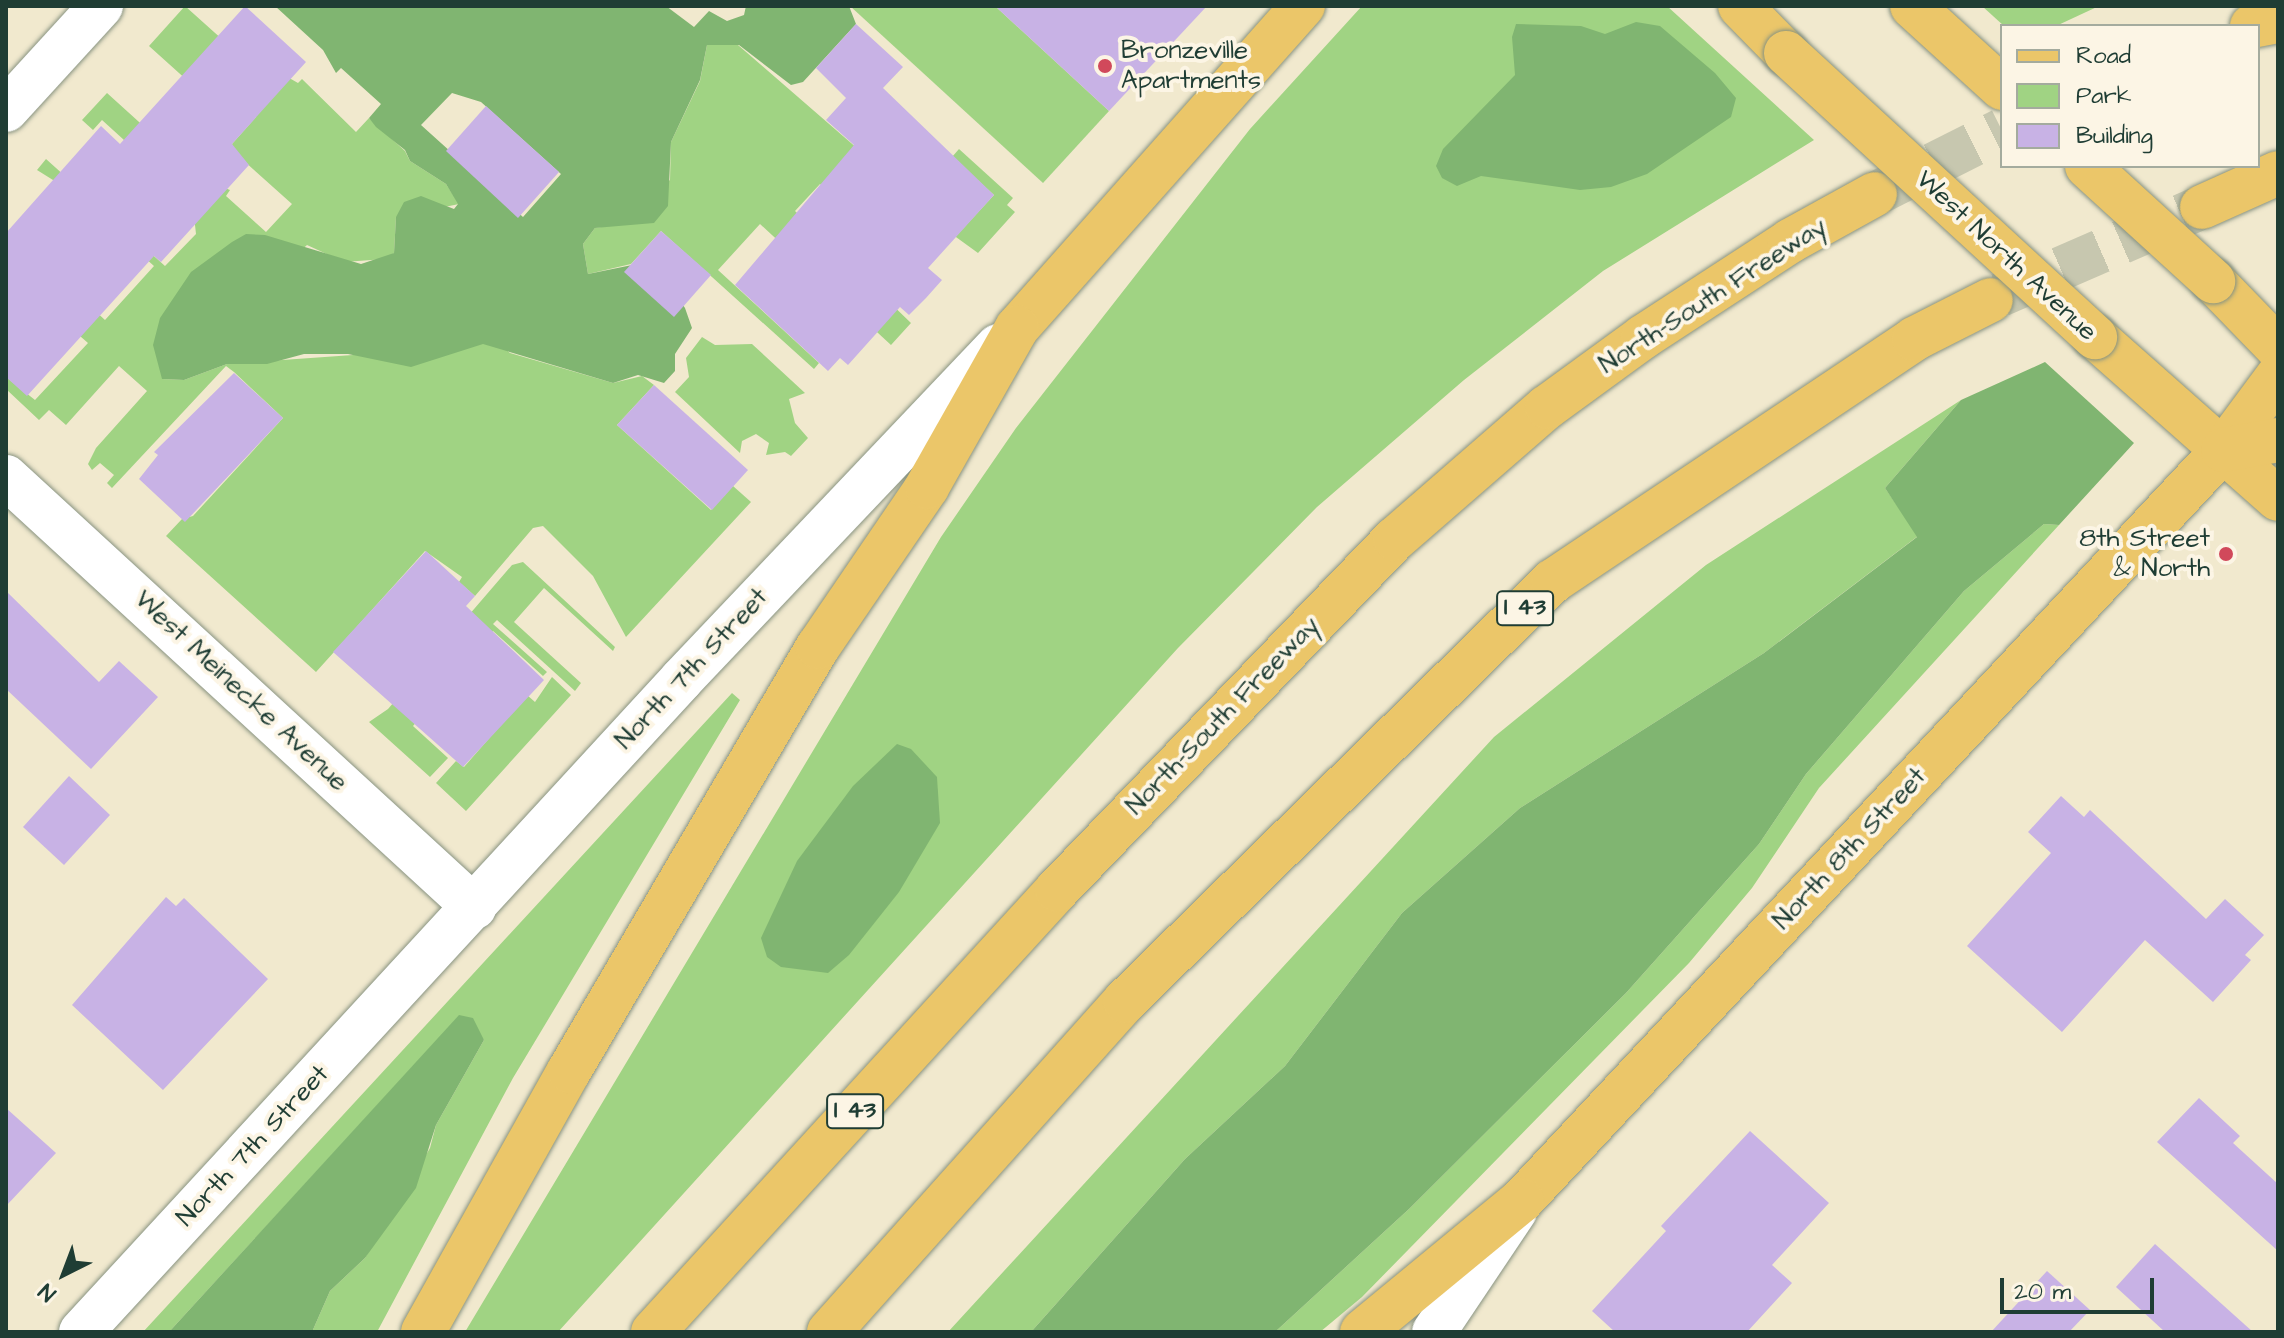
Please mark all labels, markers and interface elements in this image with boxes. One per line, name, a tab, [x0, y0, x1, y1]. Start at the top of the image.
legend	[2000, 24, 2260, 168]
place label: Bronzeville Apartments	[1121, 35, 1261, 96]
text: Road	[2076, 39, 2131, 73]
marker: Bronzeville Apartments	[1096, 57, 1114, 75]
text: Park	[2076, 79, 2132, 113]
text: Building	[2076, 119, 2153, 153]
street label: West North Avenue	[1909, 164, 2103, 348]
street label: North-South Freeway	[1594, 211, 1832, 381]
place label: 8th Street & North	[2079, 523, 2210, 584]
marker: 8th Street & North	[2217, 545, 2235, 563]
street label: North 7th Street	[609, 582, 775, 756]
street label: West Meinecke Avenue	[128, 584, 354, 798]
road number: I 43	[1495, 588, 1555, 628]
street label: North-South Freeway	[1120, 610, 1326, 822]
street label: North 8th Street	[1767, 762, 1933, 936]
street label: North 7th Street	[170, 1059, 336, 1233]
road number: I 43	[825, 1091, 885, 1131]
north arrow	[24, 1234, 104, 1314]
scale bar	[2004, 1262, 2158, 1312]
text: 20 m	[2014, 1275, 2071, 1309]
text: N	[32, 1276, 63, 1308]

